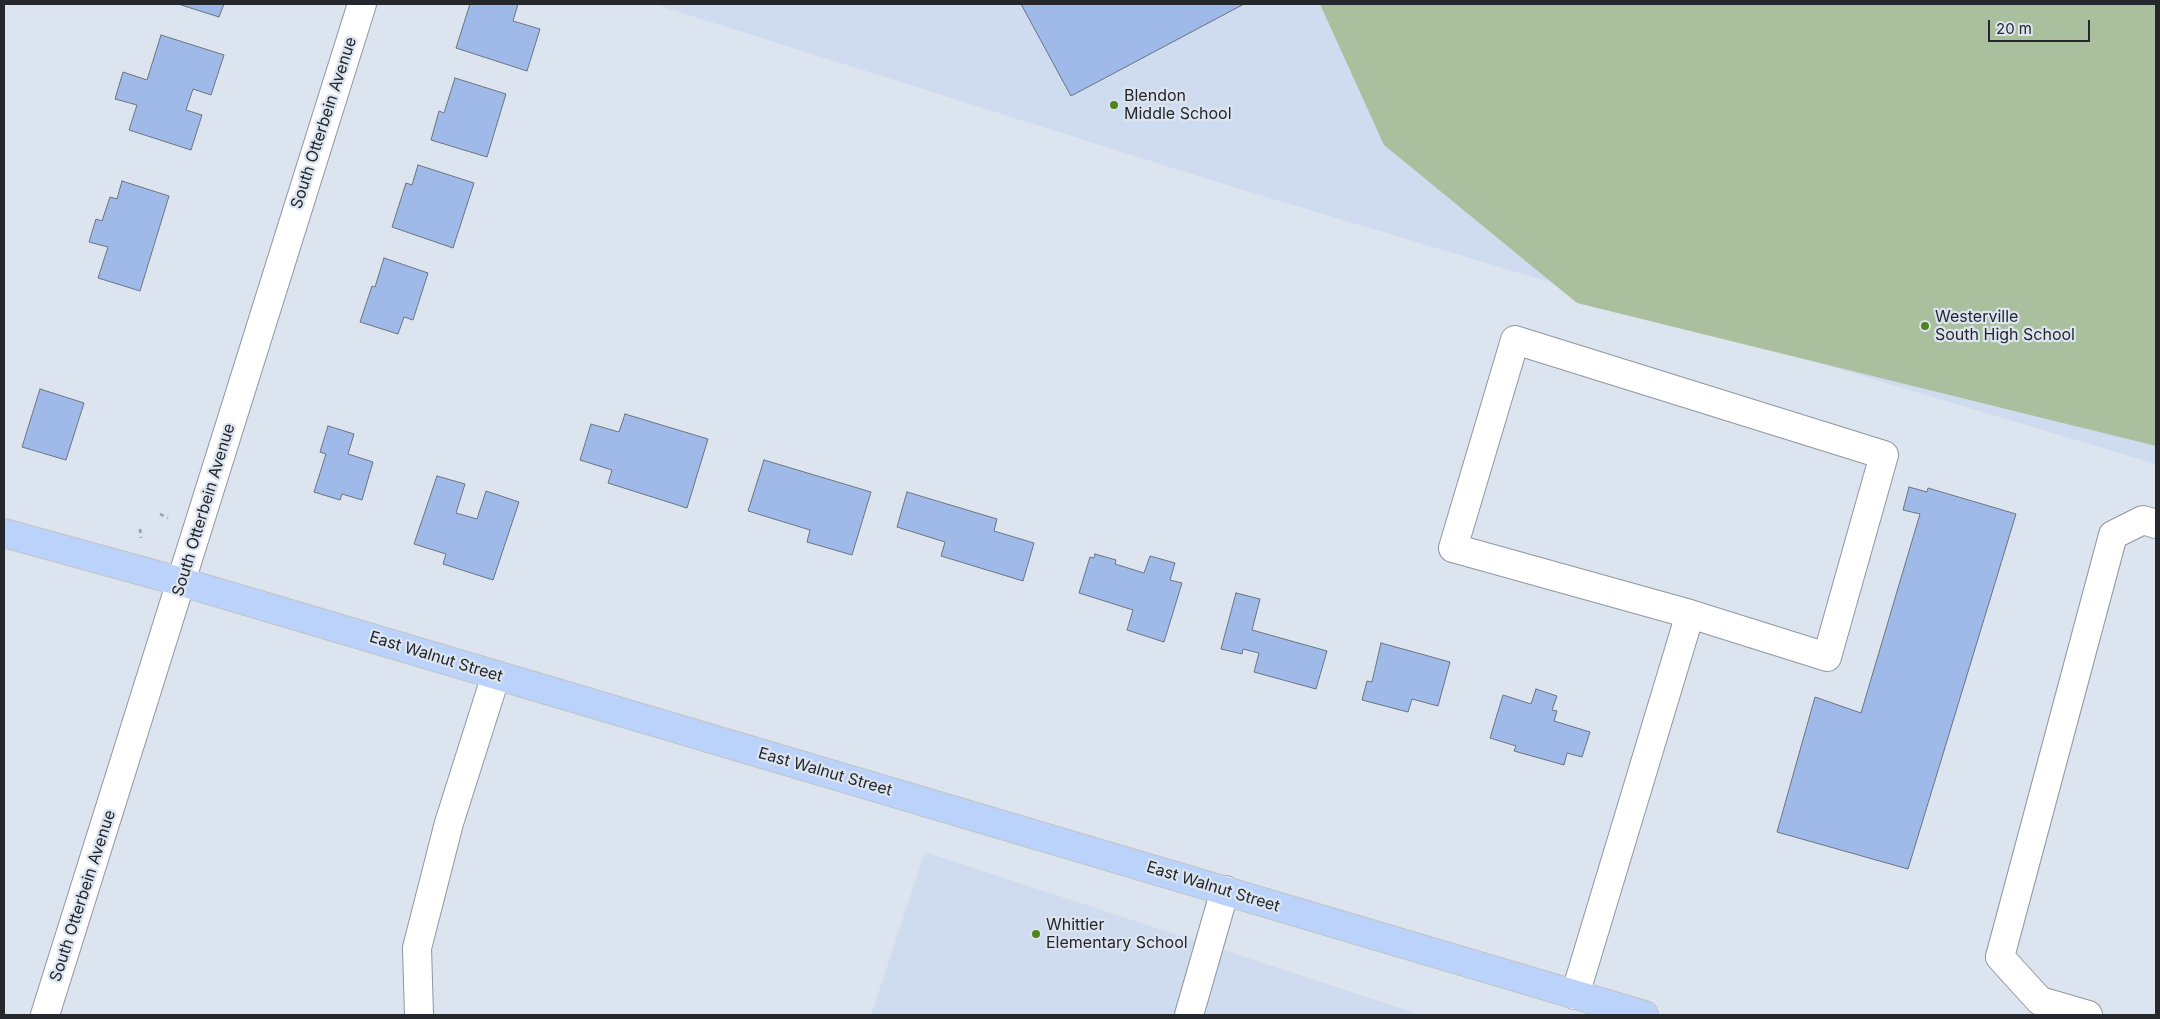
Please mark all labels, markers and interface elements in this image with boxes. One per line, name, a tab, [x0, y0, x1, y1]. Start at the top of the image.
scale bar	[1990, 10, 2092, 42]
text: 20 m	[1996, 19, 2032, 38]
street label: South Otterbein Avenue	[287, 35, 361, 211]
place label: Blendon Middle School	[1124, 86, 1232, 124]
marker: Blendon Middle School	[1108, 99, 1120, 111]
place label: Westerville South High School	[1935, 307, 2075, 345]
marker: Westerville South High School	[1919, 320, 1931, 332]
street label: South Otterbein Avenue	[169, 421, 239, 599]
street label: East Walnut Street	[367, 628, 505, 686]
street label: East Walnut Street	[756, 744, 894, 800]
street label: South Otterbein Avenue	[46, 808, 120, 984]
street label: East Walnut Street	[1144, 858, 1282, 916]
place label: Whittier Elementary School	[1046, 915, 1188, 953]
marker: Whittier Elementary School	[1030, 928, 1042, 940]

